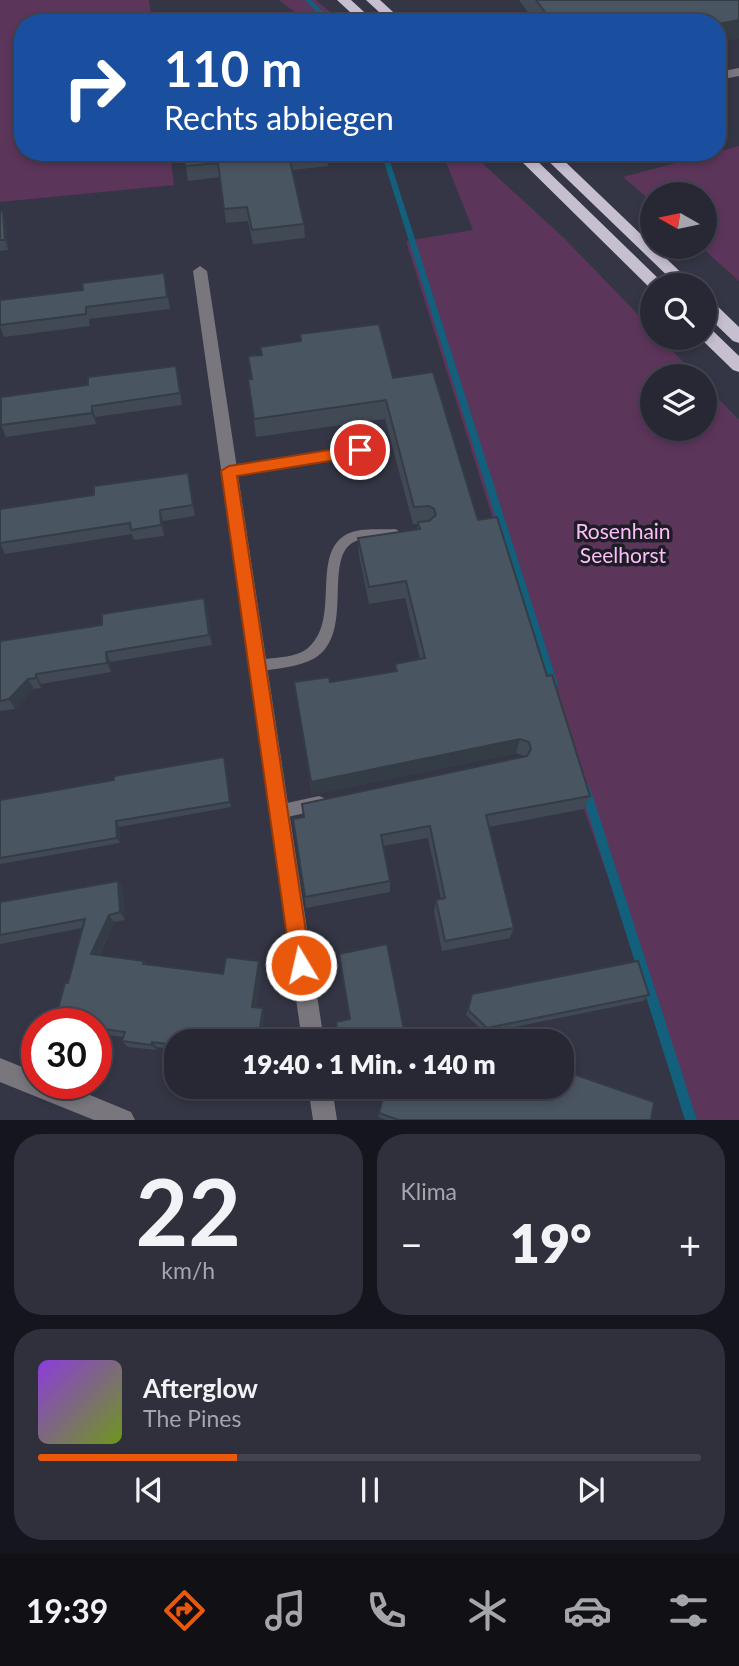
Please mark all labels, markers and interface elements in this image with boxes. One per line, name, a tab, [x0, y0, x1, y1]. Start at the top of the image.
text: 110 m	[164, 39, 302, 97]
icon: right	[49, 42, 140, 133]
text: Rechts abbiegen	[164, 98, 394, 137]
north arrow	[640, 182, 718, 259]
map controls	[640, 182, 717, 441]
button: search	[640, 273, 717, 350]
button: layers	[640, 364, 717, 441]
pin	[330, 420, 390, 480]
icon: arrive	[341, 431, 379, 469]
park label: Rosenhain Seelhorst	[575, 518, 671, 567]
position arrow	[264, 928, 338, 1002]
speed limit sign: 30	[21, 1008, 112, 1099]
text: 19:40 · 1 Min. · 140 m	[242, 1048, 496, 1080]
text: 22	[135, 1156, 241, 1265]
text: Klima	[401, 1177, 457, 1205]
text: 19°	[510, 1212, 592, 1274]
text: −	[401, 1221, 423, 1267]
text: +	[679, 1221, 701, 1267]
text: km/h	[161, 1256, 215, 1284]
text: Afterglow	[143, 1372, 258, 1404]
text: The Pines	[143, 1404, 241, 1432]
icon: previous	[130, 1471, 168, 1509]
icon: pause	[351, 1471, 389, 1509]
icon: next	[572, 1471, 610, 1509]
icon: directions	[160, 1586, 209, 1635]
icon: music	[261, 1586, 310, 1635]
icon: phone	[362, 1586, 411, 1635]
icon: climate	[463, 1586, 512, 1635]
icon: car	[563, 1586, 612, 1635]
icon: filters	[664, 1586, 713, 1635]
text: 19:39	[26, 1591, 108, 1630]

